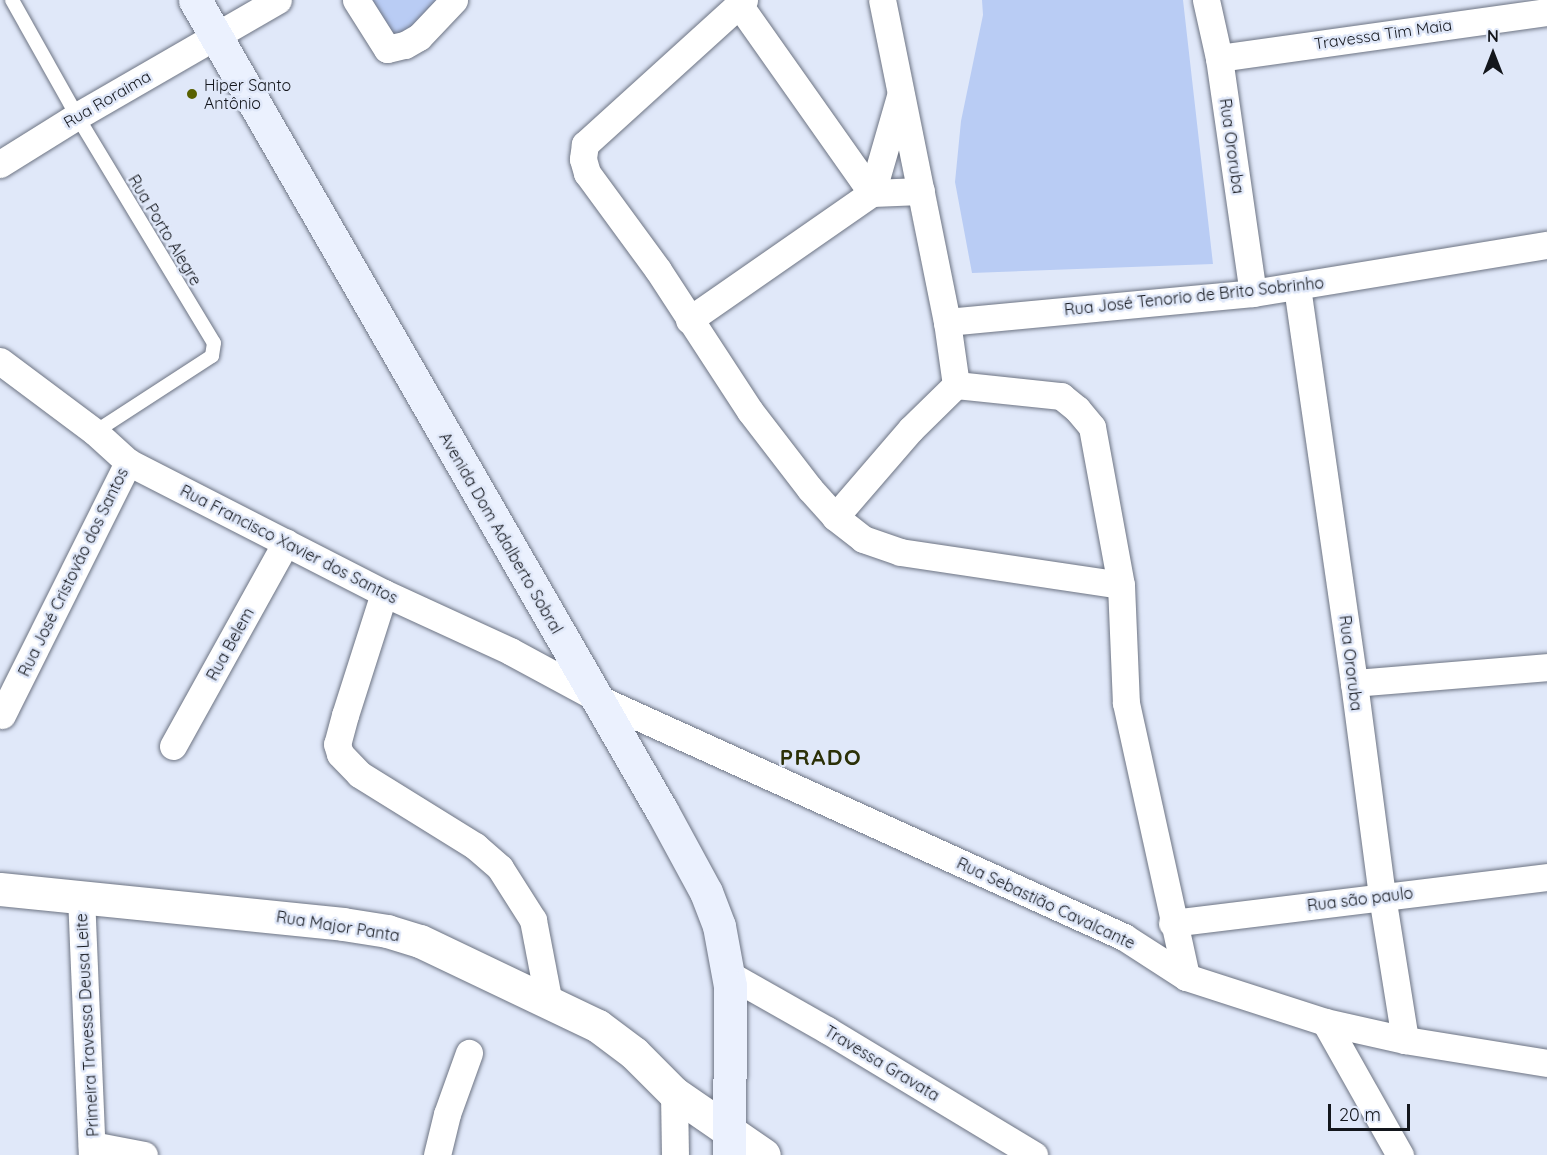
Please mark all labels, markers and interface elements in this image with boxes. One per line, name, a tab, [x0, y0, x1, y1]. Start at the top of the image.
street label: Travessa Tim Maia	[1313, 15, 1453, 53]
north arrow	[1463, 24, 1523, 84]
text: N	[1487, 26, 1499, 46]
street label: Rua Roraima	[60, 66, 154, 132]
place label: Hiper Santo Antônio	[204, 75, 291, 113]
marker: Hiper Santo Antônio	[185, 87, 199, 101]
street label: Rua Ororuba	[1216, 97, 1248, 195]
street label: Rua Porto Alegre	[124, 171, 206, 289]
street label: Rua José Tenorio de Brito Sobrinho	[1063, 273, 1325, 319]
street label: Avenida Dom Adalberto Sobral	[435, 429, 567, 637]
street label: Rua José Cristovão dos Santos	[14, 465, 132, 679]
street label: Rua Francisco Xavier dos Santos	[177, 481, 401, 607]
street label: Rua Belem	[202, 604, 258, 684]
street label: Rua Ororuba	[1336, 614, 1366, 712]
district label: PRADO	[780, 745, 862, 771]
street label: Rua Sebastião Cavalcante	[954, 853, 1138, 953]
street label: Rua são paulo	[1306, 883, 1414, 915]
street label: Rua Major Panta	[275, 907, 401, 945]
street label: Primeira Travessa Deusa Leite	[72, 913, 102, 1137]
street label: Travessa Gravata	[821, 1021, 943, 1105]
scale bar	[1331, 1092, 1414, 1130]
text: 20 m	[1339, 1103, 1381, 1126]

